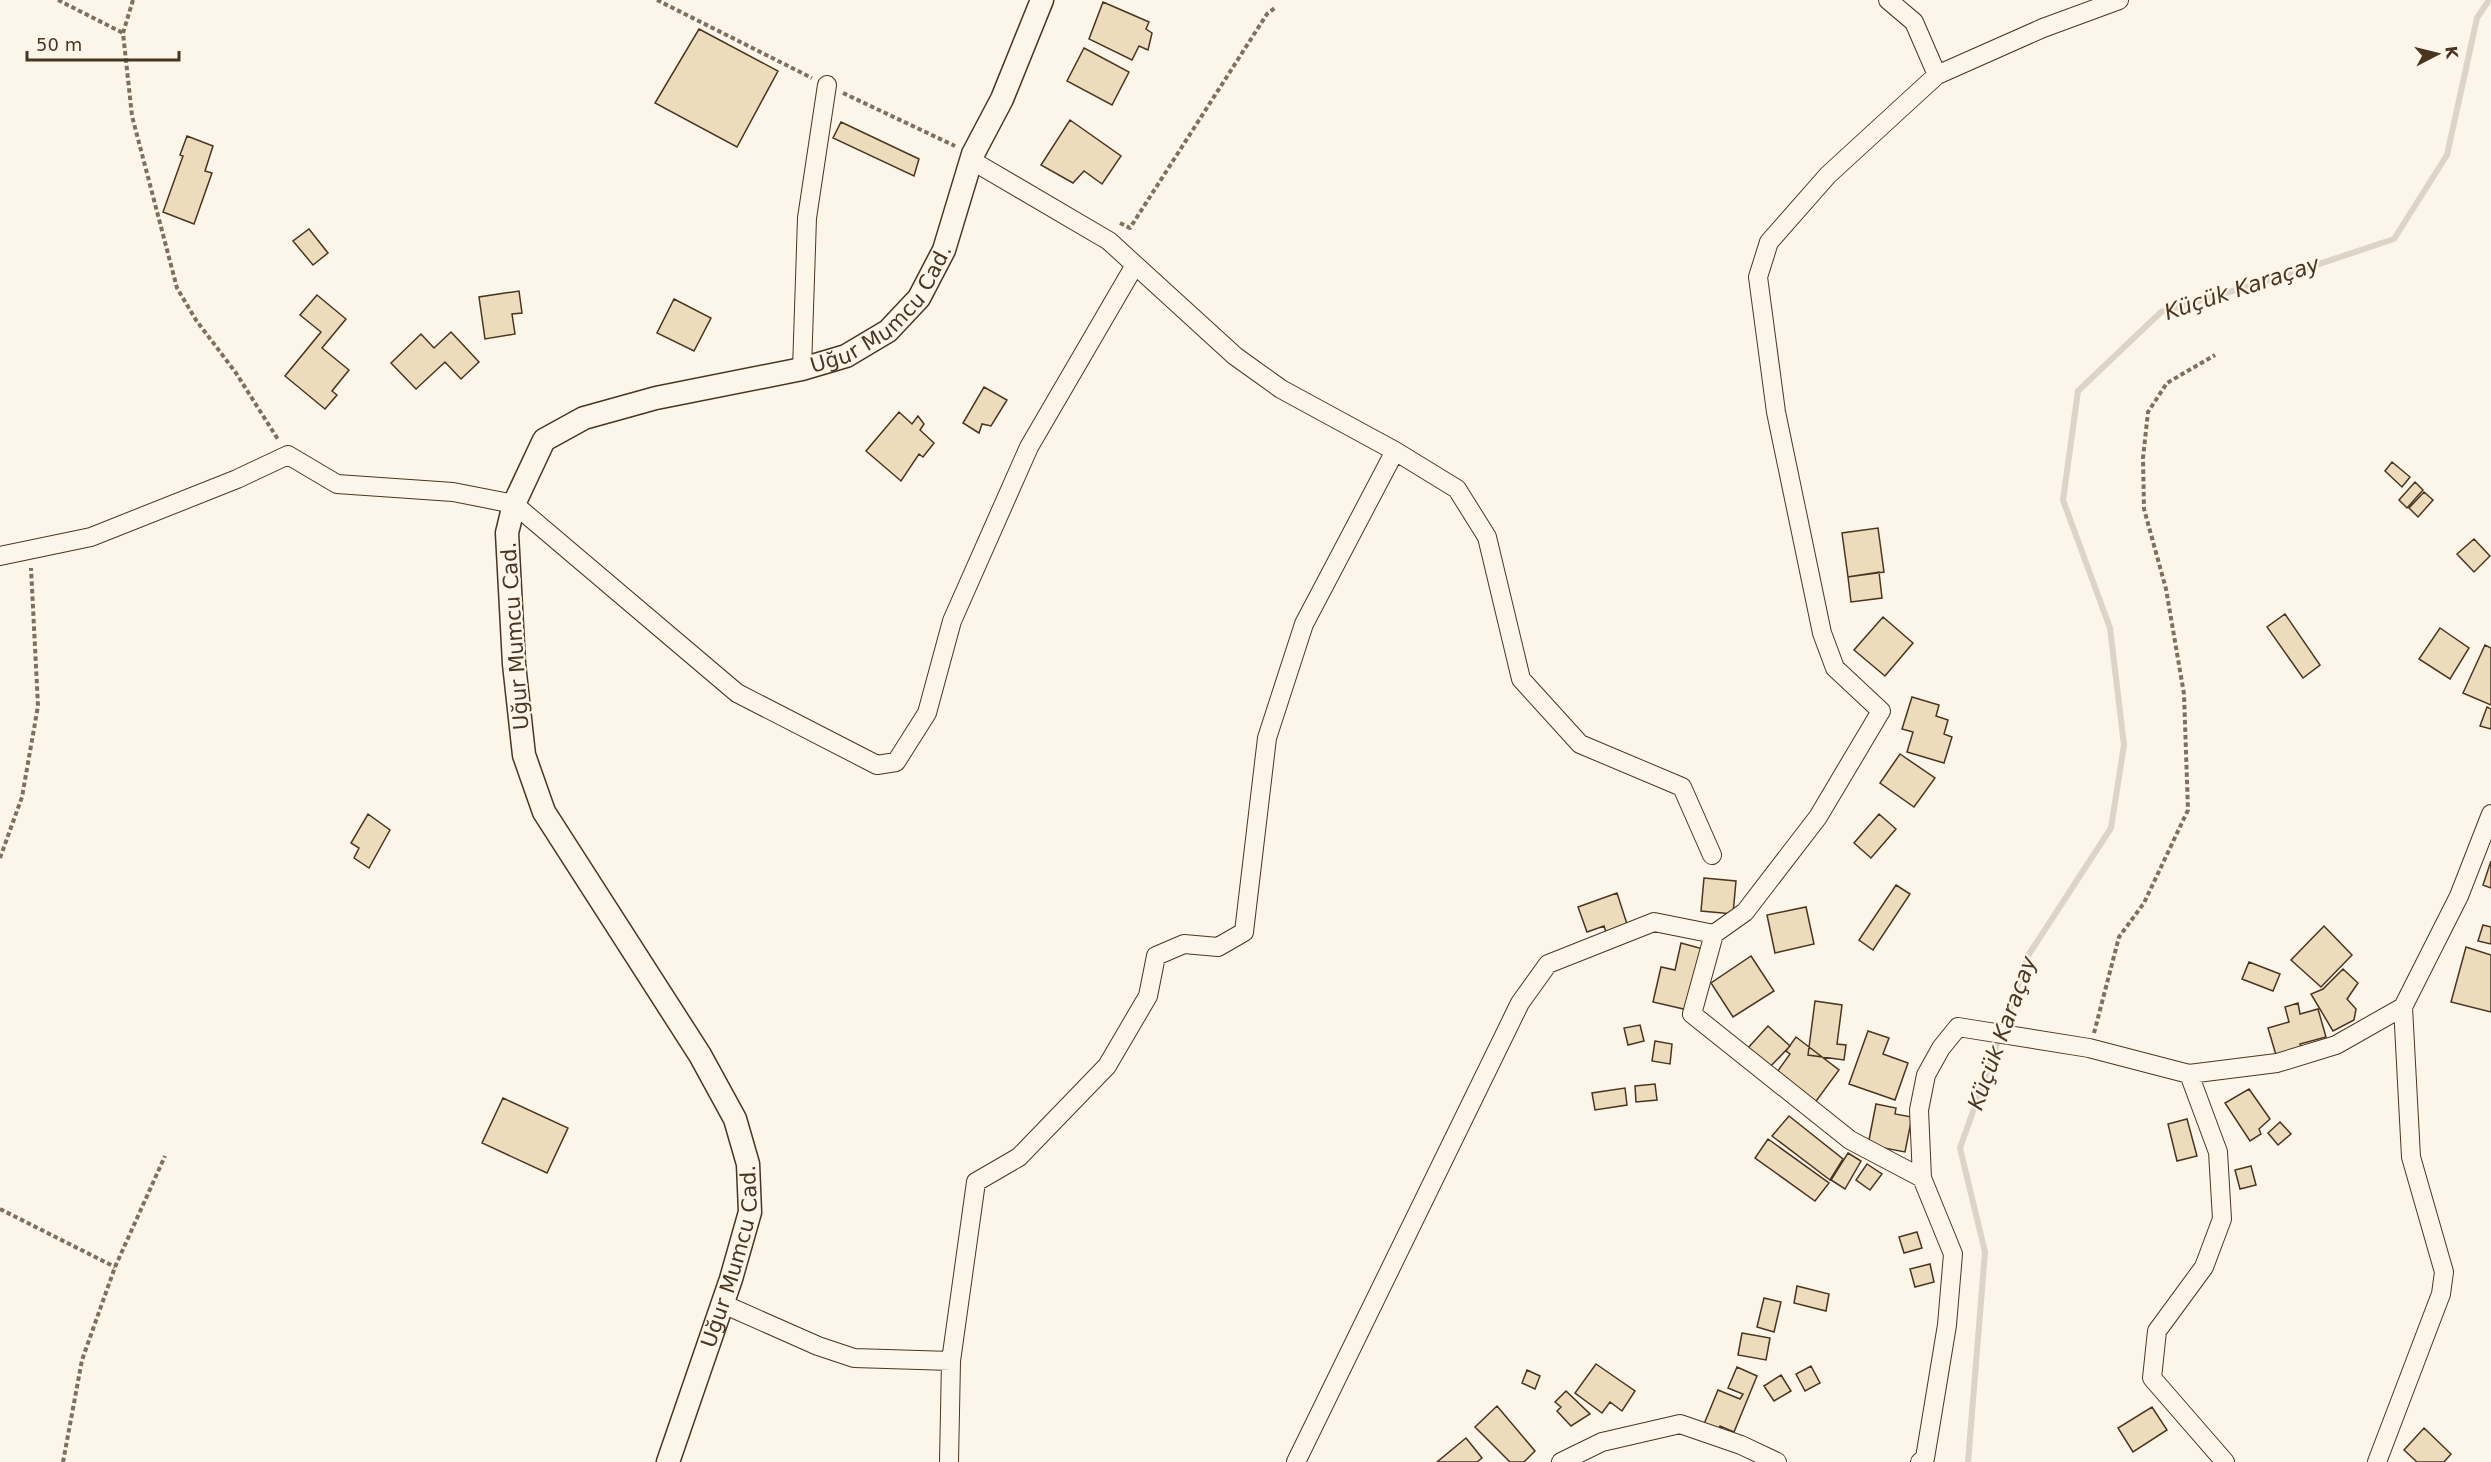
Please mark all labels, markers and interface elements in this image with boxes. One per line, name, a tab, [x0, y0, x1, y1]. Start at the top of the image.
scale bar	[27, 24, 178, 62]
north arrow	[2407, 24, 2467, 84]
text: 50 m	[36, 34, 82, 55]
text: K	[2441, 45, 2462, 60]
street label: Uğur Mumcu Cad.	[807, 243, 956, 378]
water label: Küçük Karaçay	[2161, 251, 2324, 325]
street label: Uğur Mumcu Cad.	[496, 541, 534, 731]
water label: Küçük Karaçay	[1963, 952, 2042, 1113]
street label: Uğur Mumcu Cad.	[696, 1165, 762, 1351]

